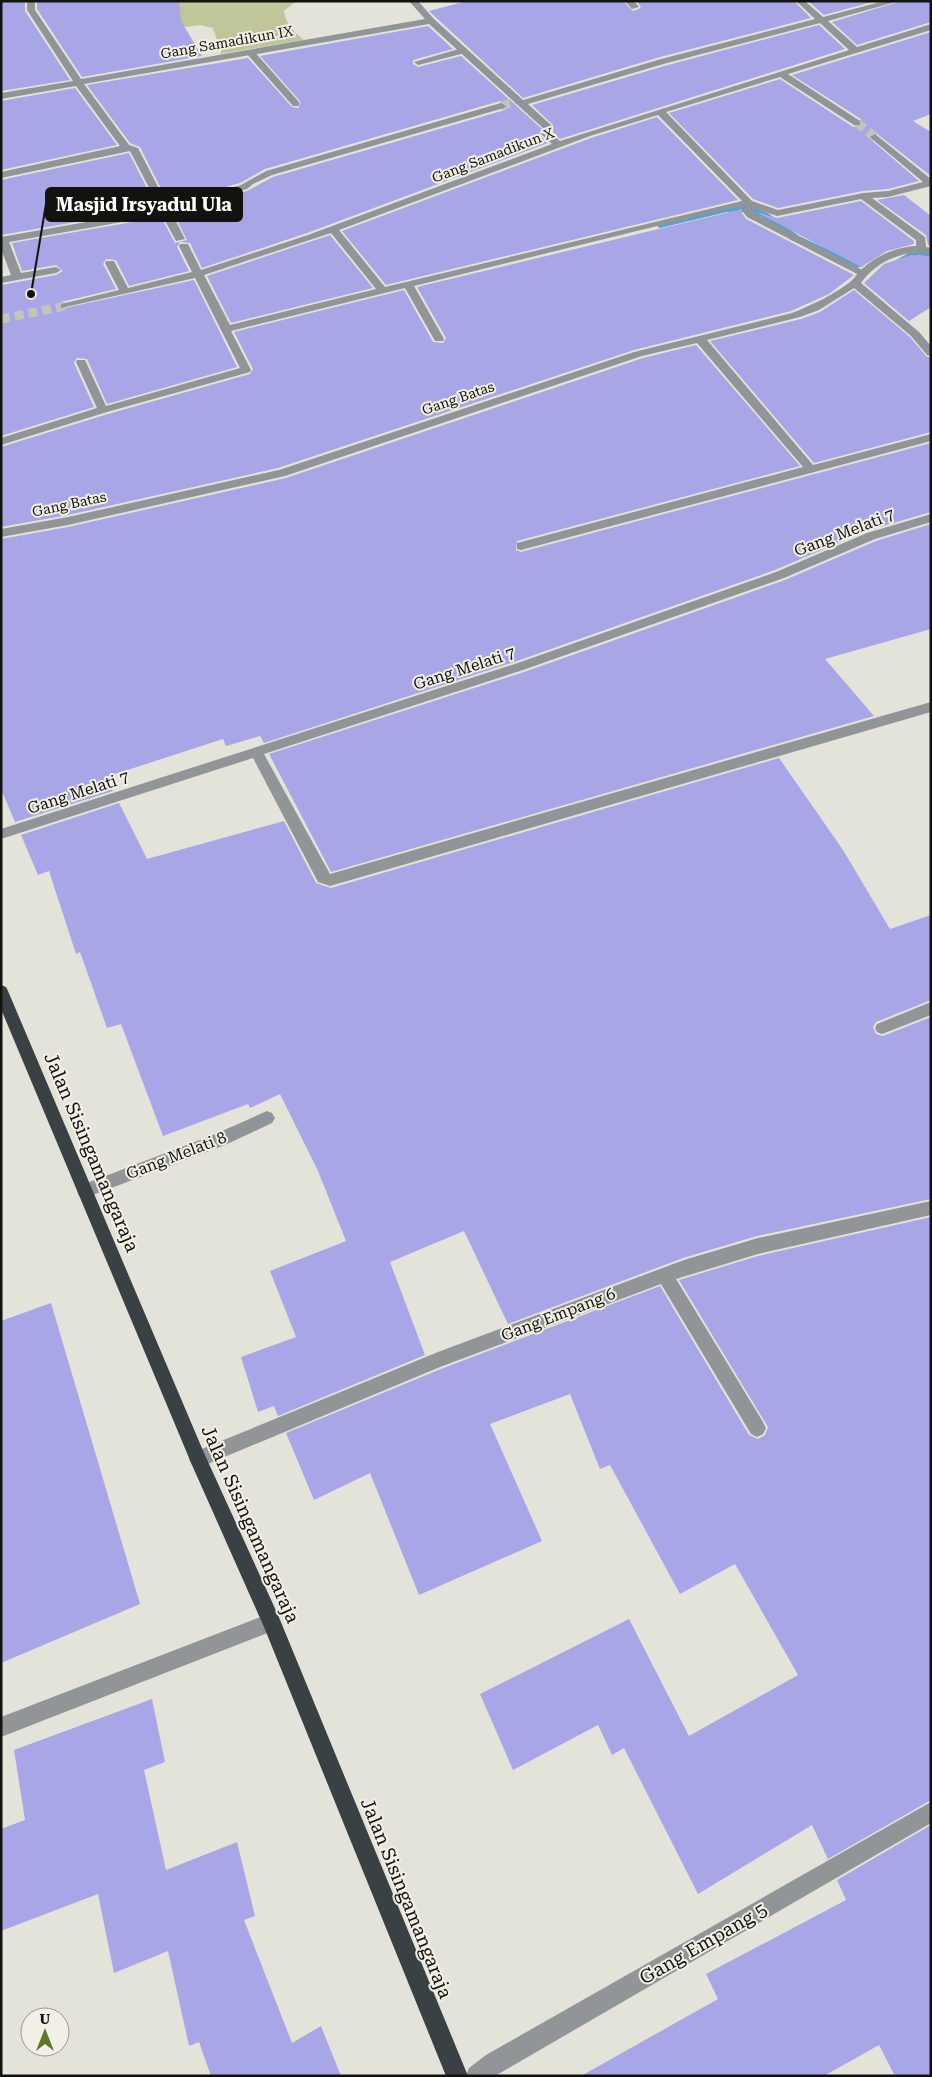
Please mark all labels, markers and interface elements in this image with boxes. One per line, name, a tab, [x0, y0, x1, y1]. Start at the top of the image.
street label: Gang Samadikun IX	[159, 22, 295, 62]
street label: Gang Samadikun X	[430, 124, 556, 186]
callout: Masjid Irsyadul Ula	[46, 188, 242, 221]
text: Masjid Irsyadul Ula	[56, 194, 232, 215]
street label: Gang Batas	[420, 378, 497, 418]
street label: Gang Batas	[30, 488, 108, 520]
street label: Gang Melati 7	[791, 505, 897, 560]
street label: Gang Melati 7	[411, 643, 518, 694]
street label: Gang Melati 7	[25, 767, 132, 818]
street label: Jalan Sisingamangaraja	[39, 1049, 144, 1256]
street label: Gang Melati 8	[123, 1128, 229, 1183]
street label: Gang Empang 6	[498, 1284, 618, 1345]
street label: Jalan Sisingamangaraja	[196, 1422, 305, 1627]
street label: Jalan Sisingamangaraja	[356, 1794, 458, 2003]
street label: Gang Empang 5	[635, 1898, 771, 1989]
north arrow	[20, 2007, 70, 2057]
text: U	[40, 2011, 51, 2027]

